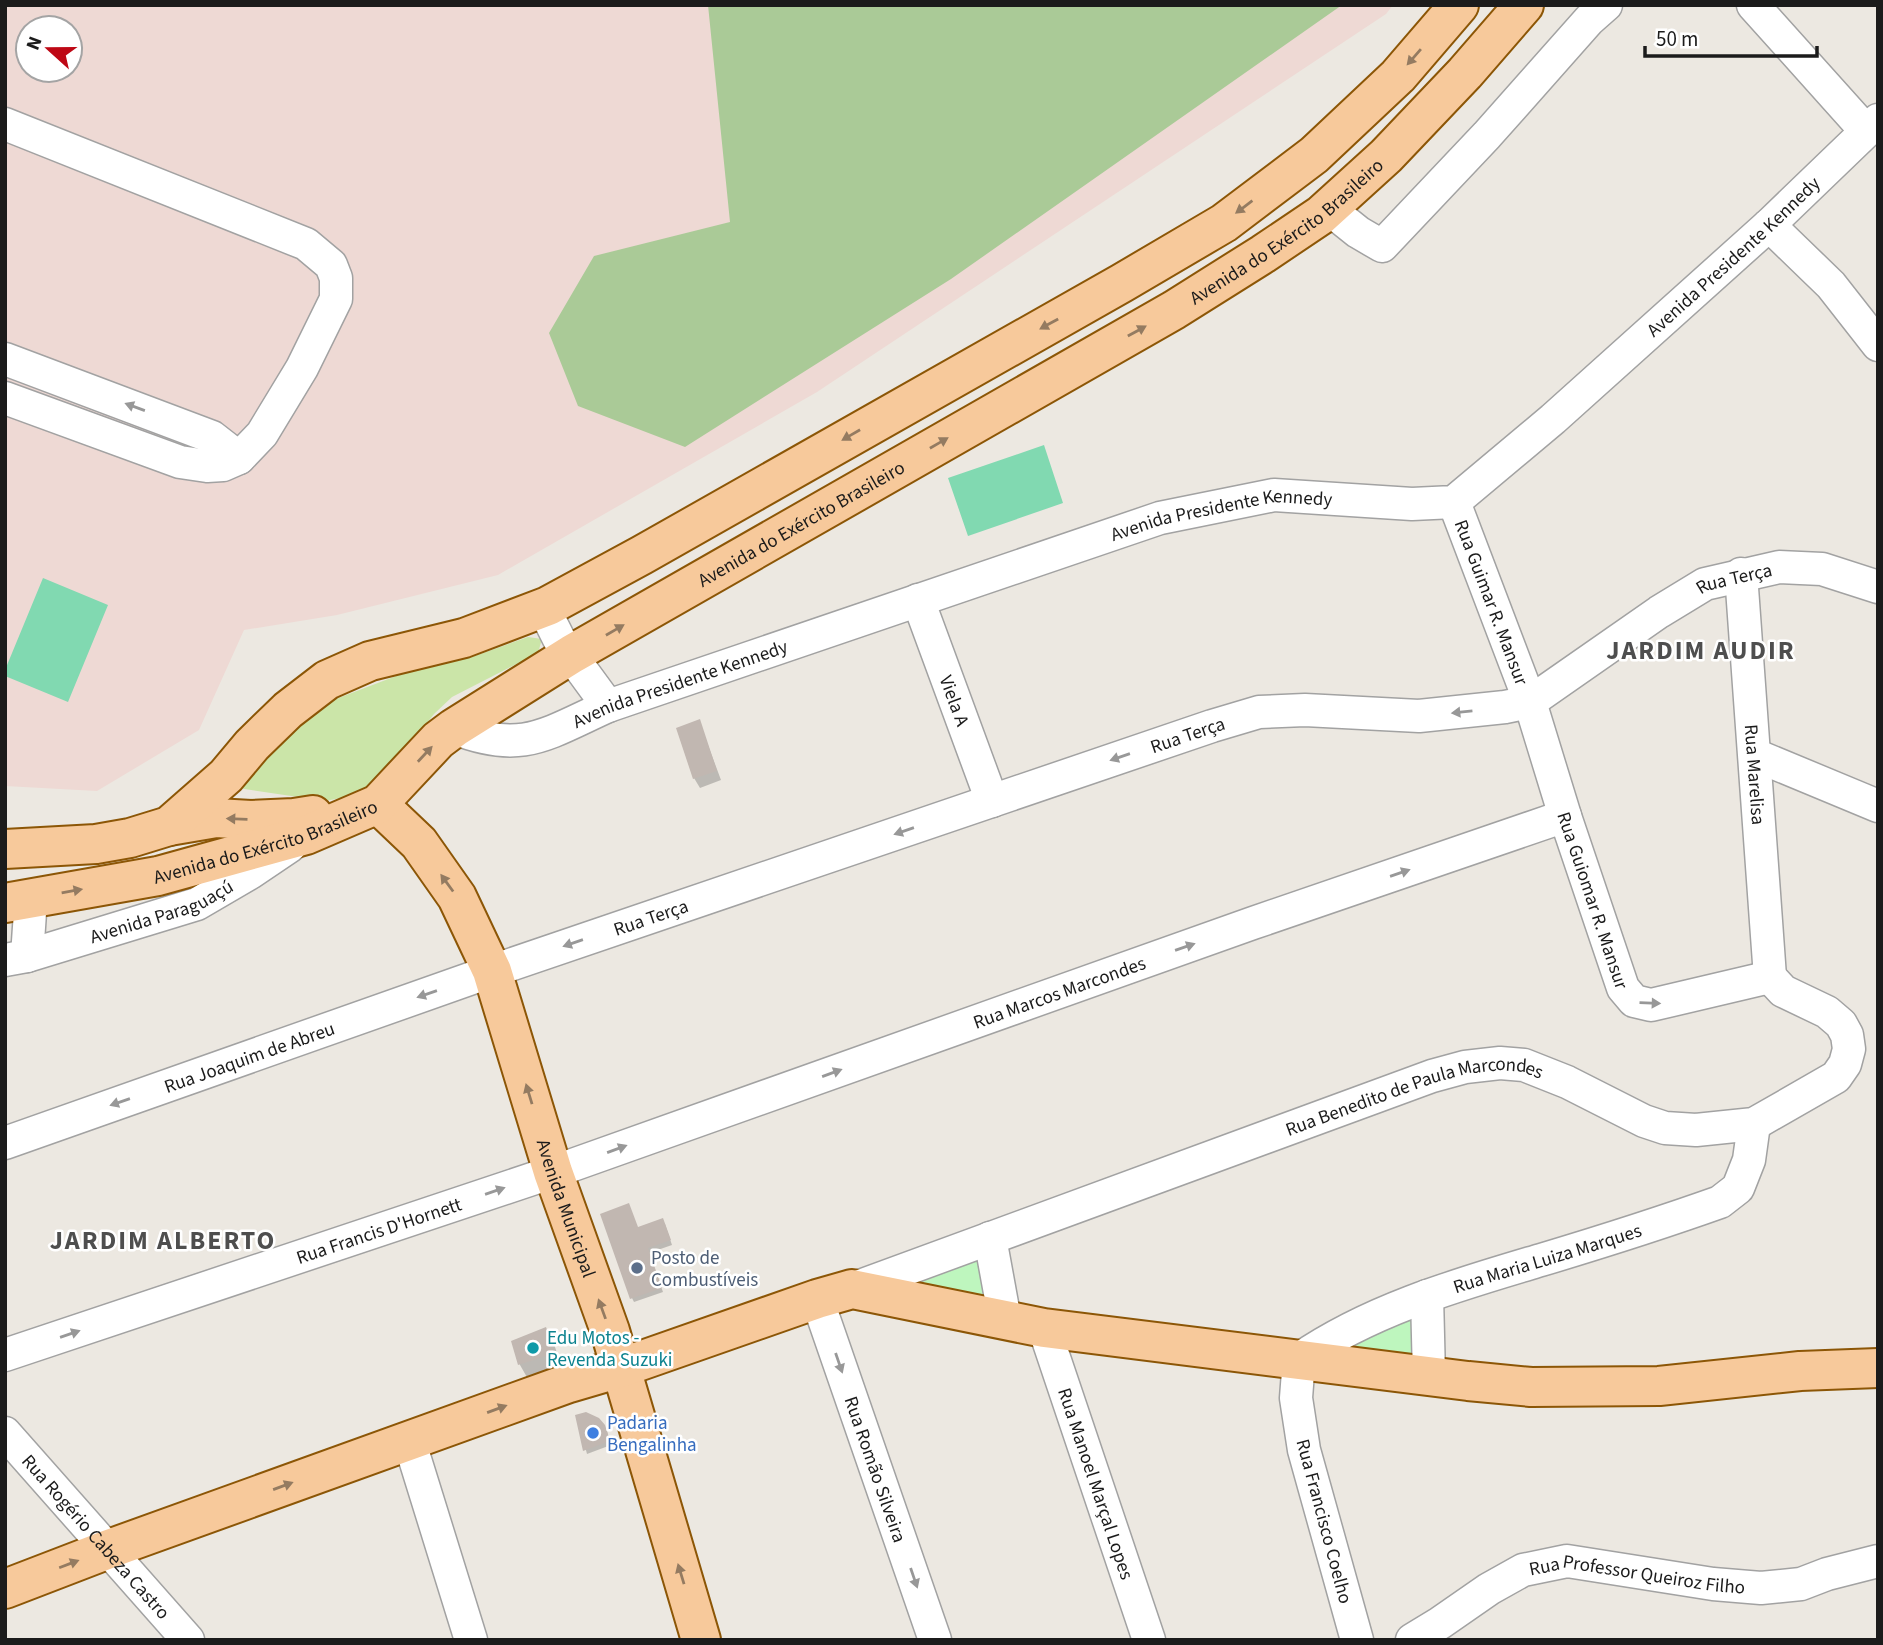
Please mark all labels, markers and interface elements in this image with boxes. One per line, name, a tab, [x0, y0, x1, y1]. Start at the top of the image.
north arrow	[14, 14, 84, 84]
scale bar	[1645, 14, 1816, 58]
text: 50 m	[1656, 24, 1698, 54]
text: N	[20, 33, 49, 54]
one-way arrow	[1406, 48, 1422, 66]
street label: Avenida do Exército Brasileiro	[1185, 153, 1390, 312]
street label: Avenida Presidente Kennedy	[1641, 171, 1827, 344]
one-way arrow	[1236, 200, 1254, 215]
one-way arrow	[1040, 318, 1059, 330]
one-way arrow	[1127, 325, 1146, 337]
one-way arrow	[124, 401, 145, 412]
one-way arrow	[841, 429, 860, 441]
one-way arrow	[929, 437, 949, 449]
street label: Avenida do Exército Brasileiro	[693, 455, 910, 594]
street label: Avenida Presidente Kennedy	[1107, 483, 1333, 549]
street label: Rua Guimar R. Mansur	[1447, 516, 1534, 690]
street label: Rua Terça	[1691, 557, 1775, 602]
one-way arrow	[605, 624, 624, 636]
district label: JARDIM AUDIR	[1606, 632, 1796, 669]
street label: Avenida Presidente Kennedy	[568, 634, 792, 736]
street label: Viela A	[932, 672, 976, 731]
one-way arrow	[1451, 707, 1473, 718]
street label: Rua Terça	[1147, 711, 1228, 761]
street label: Rua Marelisa	[1737, 723, 1771, 826]
one-way arrow	[417, 745, 433, 763]
one-way arrow	[1109, 753, 1130, 763]
street label: Avenida do Exército Brasileiro	[150, 794, 382, 892]
street label: Rua Guiomar R. Mansur	[1550, 808, 1635, 993]
one-way arrow	[226, 814, 248, 825]
one-way arrow	[894, 826, 915, 837]
one-way arrow	[1389, 867, 1410, 878]
street label: Avenida Paraguaçú	[87, 874, 239, 951]
one-way arrow	[441, 874, 455, 892]
one-way arrow	[61, 885, 83, 896]
street label: Rua Terça	[610, 893, 692, 944]
one-way arrow	[562, 938, 583, 949]
one-way arrow	[1174, 941, 1195, 952]
street label: Rua Marcos Marcondes	[970, 950, 1150, 1036]
one-way arrow	[417, 989, 438, 1000]
one-way arrow	[1639, 997, 1661, 1008]
street label: Rua Joaquim de Abreu	[161, 1016, 339, 1101]
street label: Rua Benedito de Paula Marcondes	[1282, 1051, 1547, 1144]
one-way arrow	[821, 1067, 842, 1078]
one-way arrow	[524, 1083, 534, 1104]
one-way arrow	[110, 1097, 131, 1108]
street label: Avenida Municipal	[529, 1136, 602, 1282]
one-way arrow	[607, 1143, 628, 1154]
one-way arrow	[484, 1186, 505, 1196]
street label: Rua Francis D'Hornett	[293, 1191, 466, 1272]
street label: Rua Maria Luiza Marques	[1450, 1218, 1645, 1301]
district label: JARDIM ALBERTO	[50, 1222, 276, 1259]
place label: Posto de Combustíveis	[651, 1245, 758, 1294]
marker: Posto de Combustíveis	[629, 1260, 645, 1276]
one-way arrow	[596, 1299, 607, 1320]
place label: Edu Motos - Revenda Suzuki	[547, 1325, 672, 1374]
one-way arrow	[60, 1328, 81, 1339]
marker: Edu Motos - Revenda Suzuki	[525, 1340, 541, 1356]
one-way arrow	[834, 1353, 845, 1374]
street label: Rua Manoel Marçal Lopes	[1050, 1385, 1140, 1583]
street label: Rua Romão Silveira	[837, 1393, 912, 1546]
one-way arrow	[486, 1403, 507, 1414]
place label: Padaria Bengalinha	[607, 1410, 697, 1459]
marker: Padaria Bengalinha	[585, 1425, 601, 1441]
street label: Rua Francisco Coelho	[1289, 1436, 1359, 1607]
street label: Rua Rogério Cabeza Castro	[15, 1449, 176, 1626]
one-way arrow	[272, 1480, 293, 1491]
street label: Rua Professor Queiroz Filho	[1527, 1549, 1746, 1602]
one-way arrow	[59, 1559, 80, 1570]
one-way arrow	[676, 1564, 686, 1585]
one-way arrow	[909, 1568, 920, 1589]

